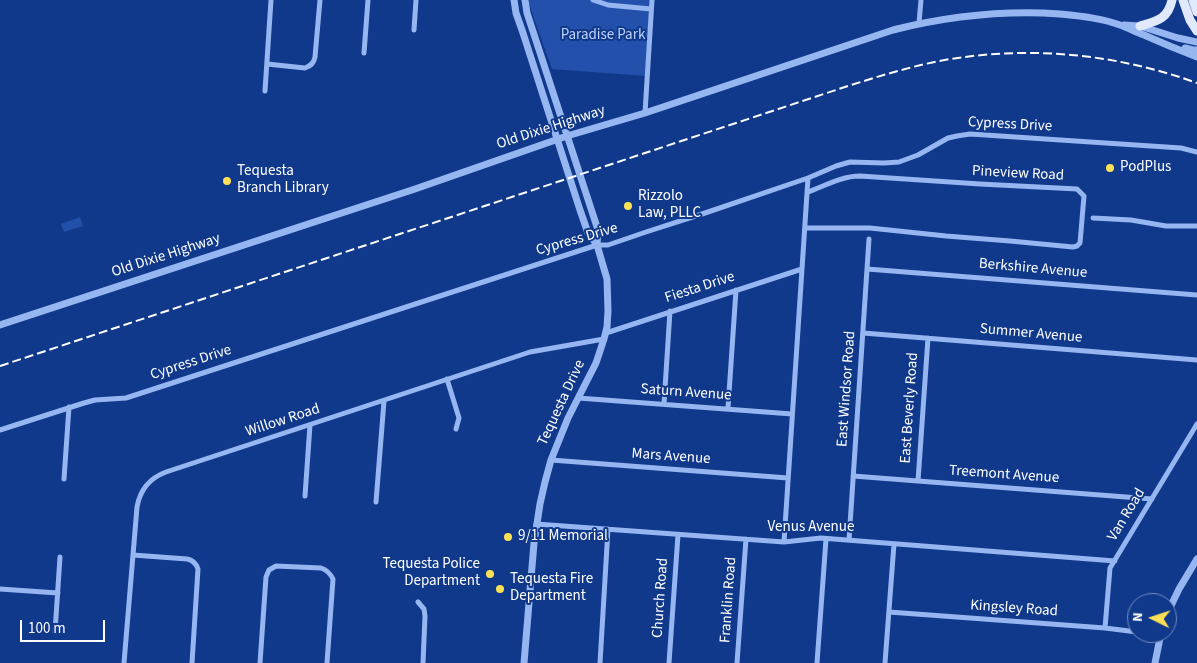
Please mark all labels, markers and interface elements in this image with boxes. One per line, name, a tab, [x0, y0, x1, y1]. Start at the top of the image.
park label: Paradise Park	[561, 27, 645, 45]
street label: Old Dixie Highway	[494, 102, 608, 154]
street label: Cypress Drive	[967, 114, 1053, 136]
place label: PodPlus	[1120, 159, 1171, 177]
marker: PodPlus	[1104, 162, 1116, 174]
place label: Tequesta Branch Library	[237, 163, 329, 198]
street label: Pineview Road	[972, 163, 1064, 185]
marker: Tequesta Branch Library	[221, 175, 233, 187]
place label: Rizzolo Law, PLLC	[638, 188, 701, 223]
marker: Rizzolo Law, PLLC	[622, 200, 634, 212]
street label: Cypress Drive	[534, 220, 620, 260]
street label: Old Dixie Highway	[109, 230, 223, 282]
street label: Berkshire Avenue	[978, 255, 1088, 283]
street label: Fiesta Drive	[663, 268, 737, 308]
street label: Summer Avenue	[979, 321, 1083, 347]
street label: East Windsor Road	[834, 330, 860, 448]
street label: Cypress Drive	[148, 341, 234, 385]
street label: East Beverly Road	[897, 352, 923, 464]
street label: Tequesta Drive	[534, 357, 590, 449]
street label: Saturn Avenue	[640, 381, 732, 405]
street label: Willow Road	[244, 401, 322, 441]
street label: Mars Avenue	[631, 445, 711, 469]
street label: Treemont Avenue	[948, 462, 1060, 488]
street label: Van Road	[1104, 485, 1150, 545]
street label: Venus Avenue	[768, 519, 854, 537]
place label: 9/11 Memorial	[518, 528, 608, 546]
marker: 9/11 Memorial	[502, 531, 514, 543]
place label: Tequesta Police Department	[383, 556, 480, 591]
street label: Franklin Road	[717, 556, 741, 644]
street label: Church Road	[649, 557, 673, 639]
marker: Tequesta Police Department	[484, 568, 496, 580]
place label: Tequesta Fire Department	[510, 571, 593, 606]
marker: Tequesta Fire Department	[494, 583, 506, 595]
north arrow	[1127, 593, 1177, 643]
street label: Kingsley Road	[969, 597, 1059, 621]
scale bar	[22, 610, 108, 642]
text: N	[1128, 612, 1148, 622]
text: 100 m	[28, 618, 66, 639]

